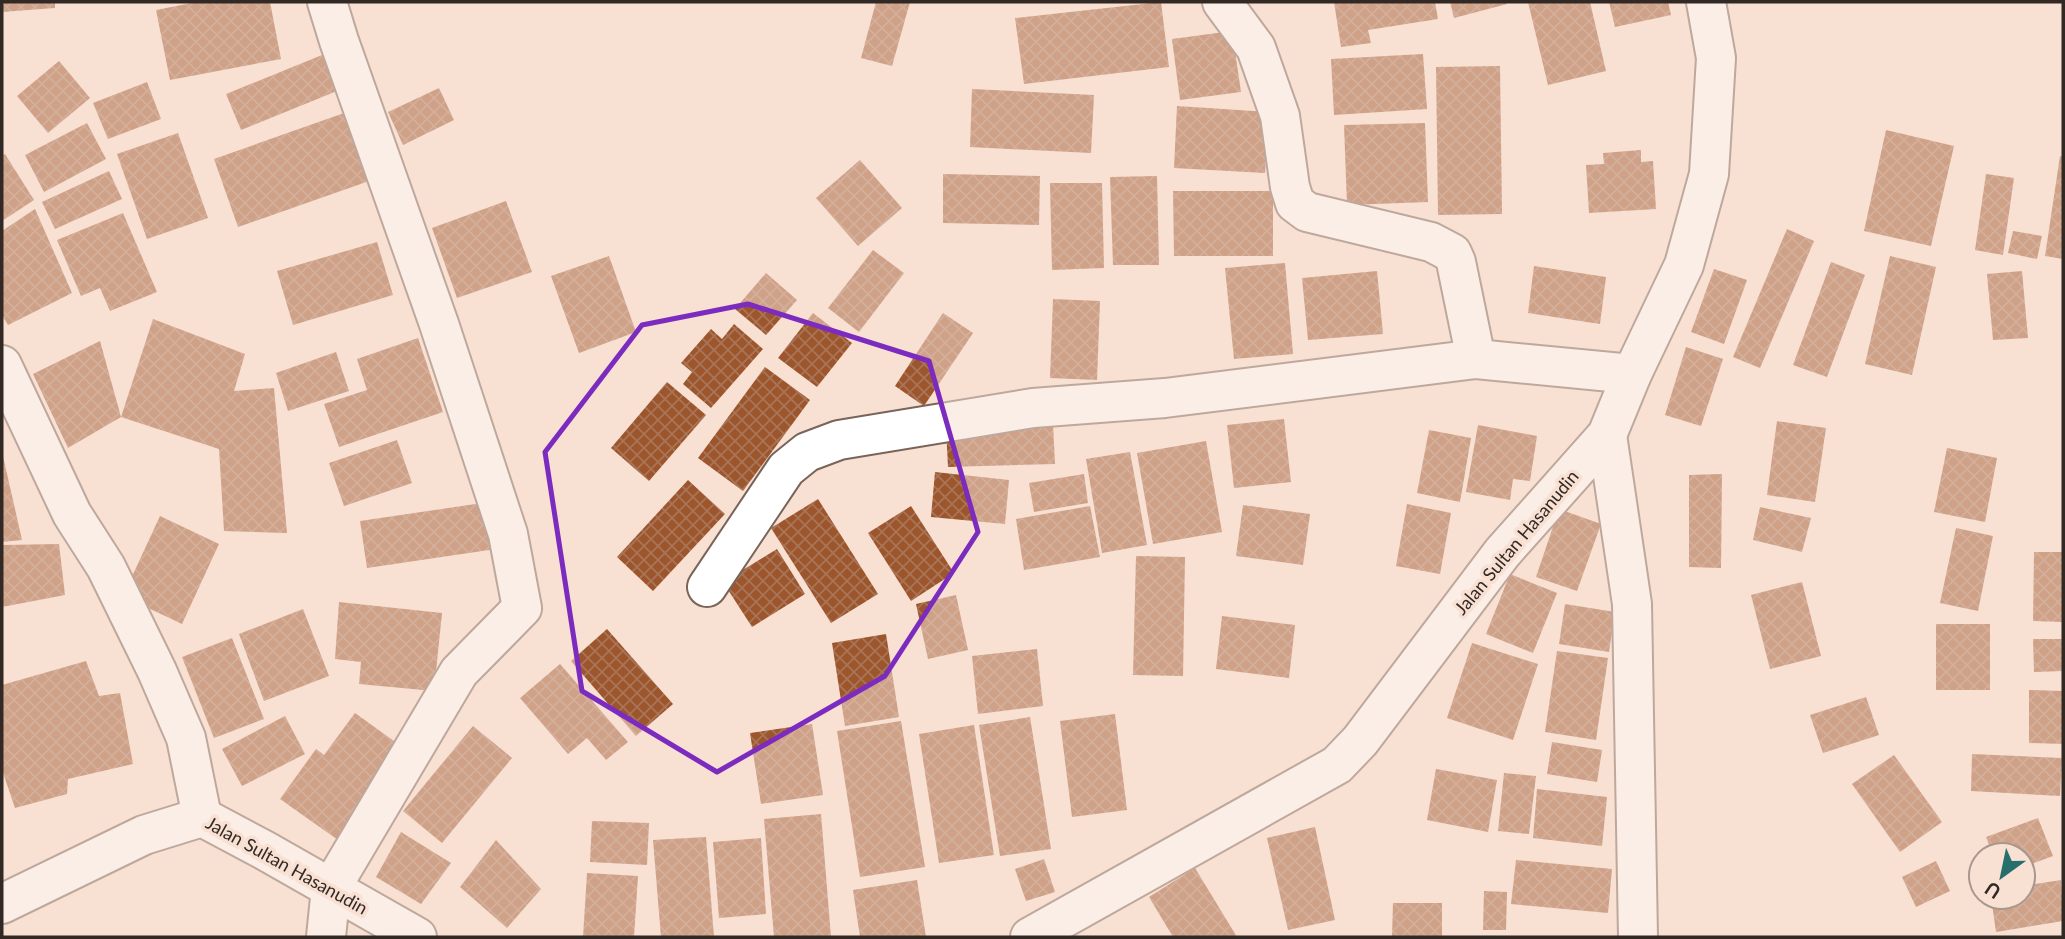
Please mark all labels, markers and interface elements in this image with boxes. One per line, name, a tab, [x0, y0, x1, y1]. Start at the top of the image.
street label: Jalan Sultan Hasanudin	[1449, 465, 1583, 619]
street label: Jalan Sultan Hasanudin	[202, 811, 372, 919]
north arrow	[1967, 841, 2037, 911]
text: U	[1980, 877, 2005, 904]

